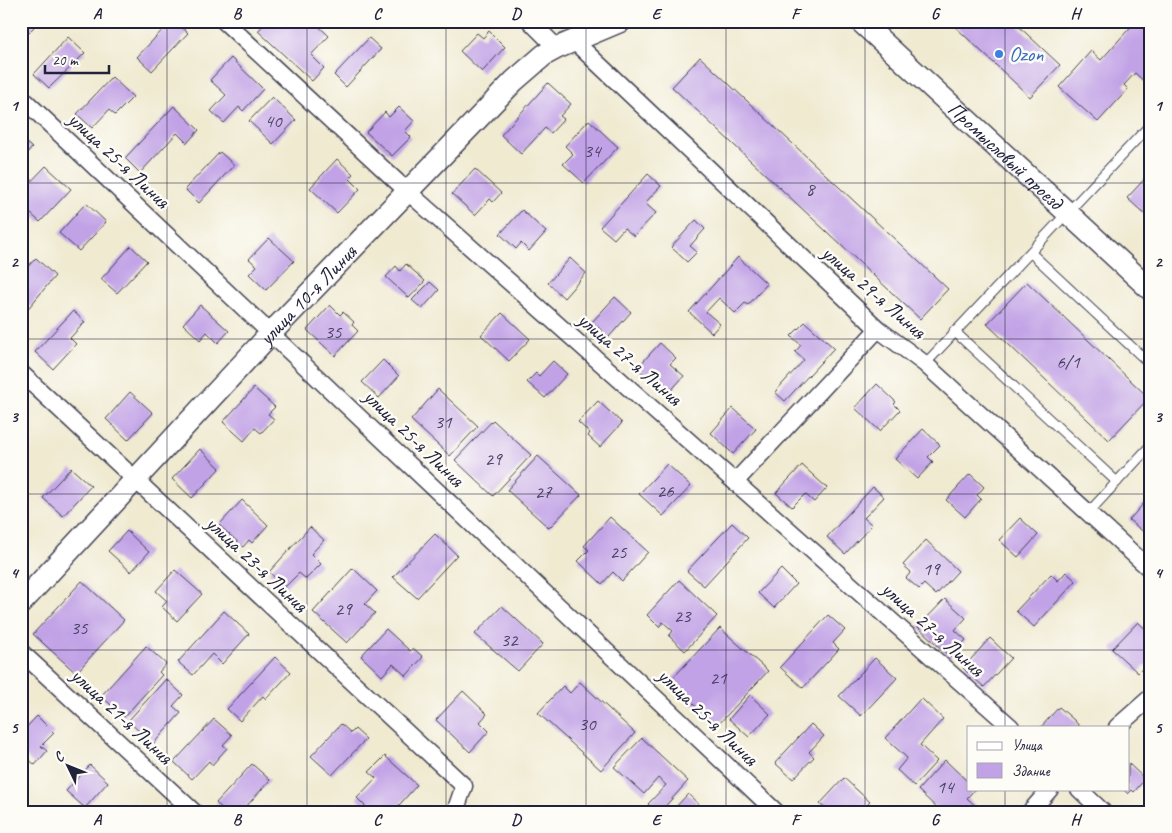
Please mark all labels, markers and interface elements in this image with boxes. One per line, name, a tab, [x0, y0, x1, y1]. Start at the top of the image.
text: A	[93, 4, 103, 24]
text: B	[233, 4, 243, 24]
text: C	[373, 4, 383, 24]
text: D	[511, 4, 522, 24]
text: E	[652, 4, 663, 24]
text: F	[791, 4, 802, 24]
text: G	[931, 4, 941, 24]
text: H	[1070, 4, 1082, 24]
place label: Ozon	[1009, 41, 1044, 67]
scale bar	[45, 42, 109, 74]
marker: Ozon	[993, 48, 1005, 60]
text: 20 m	[52, 51, 79, 70]
text: 1	[10, 96, 19, 116]
street label: Промысловый проезд	[942, 96, 1070, 217]
text: 1	[1154, 96, 1163, 116]
street label: улица 25-я Линия	[61, 105, 176, 215]
house number: 40	[264, 109, 283, 133]
house number: 34	[583, 139, 603, 163]
house number: 8	[806, 177, 817, 201]
street label: улица 10-я Линия	[252, 238, 363, 352]
street label: улица 29-я Линия	[815, 238, 932, 345]
text: 2	[10, 252, 19, 272]
text: 2	[1154, 252, 1163, 272]
street label: улица 27-я Линия	[571, 305, 688, 412]
house number: 35	[324, 320, 343, 344]
house number: 6/1	[1056, 350, 1081, 374]
street label: улица 25-я Линия	[357, 382, 471, 493]
text: 3	[10, 407, 19, 427]
text: 3	[1154, 407, 1163, 427]
house number: 31	[434, 410, 453, 434]
house number: 29	[484, 447, 503, 471]
house number: 26	[656, 479, 675, 503]
house number: 27	[534, 480, 553, 504]
street label: улица 23-я Линия	[199, 509, 314, 619]
house number: 25	[609, 540, 628, 564]
house number: 19	[922, 557, 941, 581]
text: 4	[10, 563, 19, 583]
text: 4	[1154, 563, 1163, 583]
street label: улица 27-я Линия	[875, 575, 991, 683]
house number: 29	[334, 597, 353, 621]
house number: 23	[673, 604, 692, 628]
house number: 35	[70, 616, 89, 640]
house number: 32	[500, 628, 519, 652]
street label: улица 21-я Линия	[64, 661, 179, 771]
street label: улица 25-я Линия	[651, 661, 765, 772]
house number: 21	[709, 666, 728, 690]
house number: 30	[578, 712, 597, 736]
text: 5	[11, 718, 20, 738]
text: 5	[1155, 718, 1164, 738]
legend	[967, 726, 1130, 790]
text: Улица	[1012, 736, 1043, 755]
north arrow	[42, 740, 92, 790]
text: С	[50, 748, 69, 766]
text: Здание	[1012, 762, 1051, 781]
house number: 14	[936, 775, 956, 799]
text: A	[93, 810, 103, 830]
text: B	[233, 810, 243, 830]
text: C	[373, 810, 383, 830]
text: D	[511, 810, 522, 830]
text: E	[652, 810, 663, 830]
text: F	[791, 810, 802, 830]
text: G	[931, 810, 941, 830]
text: H	[1070, 810, 1082, 830]

